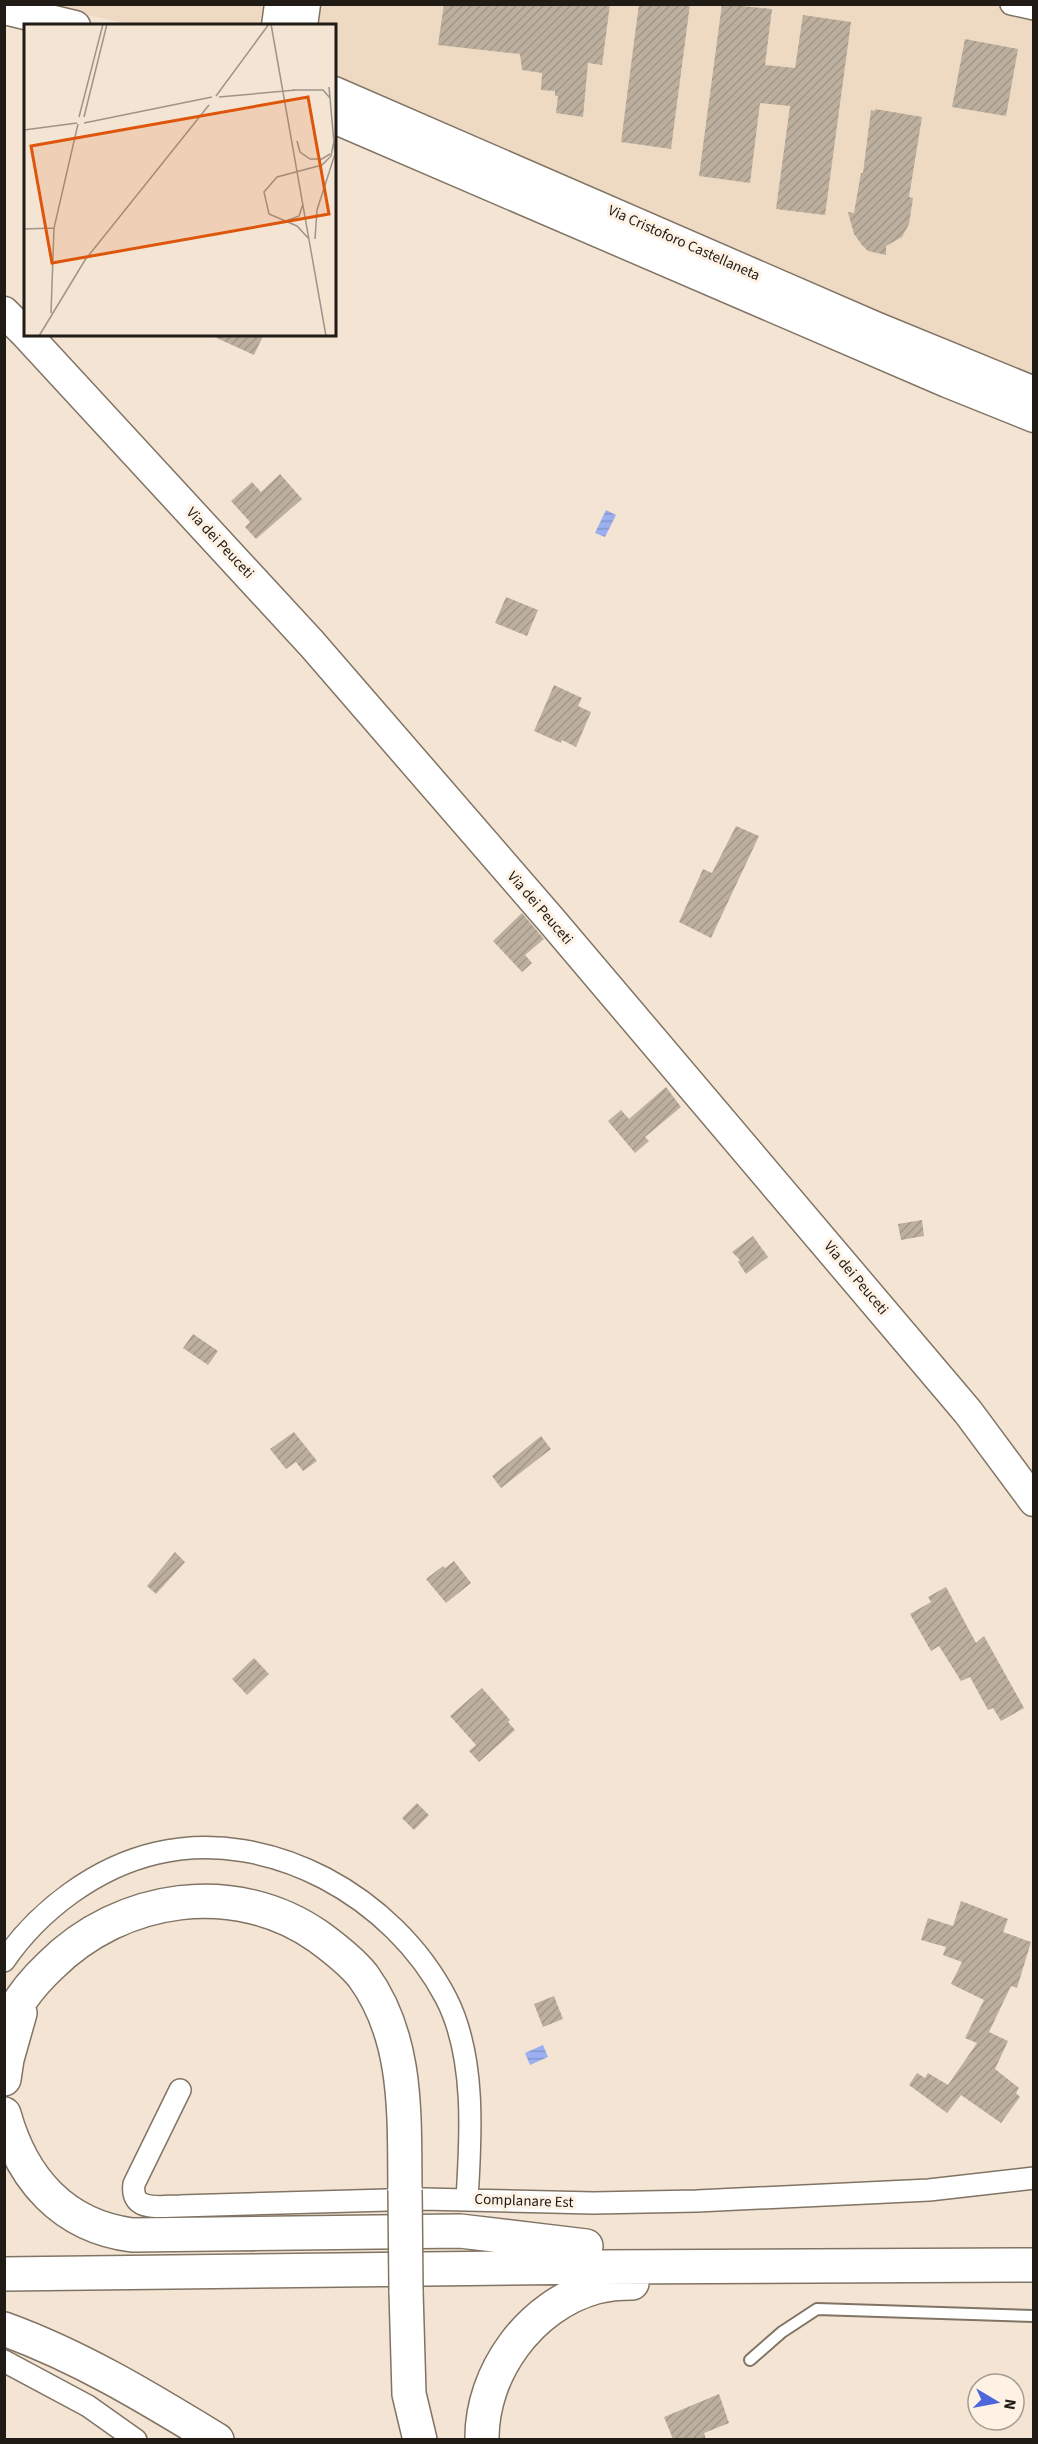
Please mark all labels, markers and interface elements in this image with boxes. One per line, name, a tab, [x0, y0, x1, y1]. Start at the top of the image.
inset map	[24, 24, 336, 336]
street label: Via Cristoforo Castellaneta	[605, 200, 763, 286]
street label: Via dei Peuceti	[181, 503, 259, 583]
street label: Via dei Peuceti	[502, 867, 578, 949]
street label: Via dei Peuceti	[819, 1236, 893, 1320]
street label: Complanare Est	[474, 2189, 574, 2213]
north arrow	[966, 2372, 1026, 2432]
text: N	[998, 2397, 1022, 2412]

